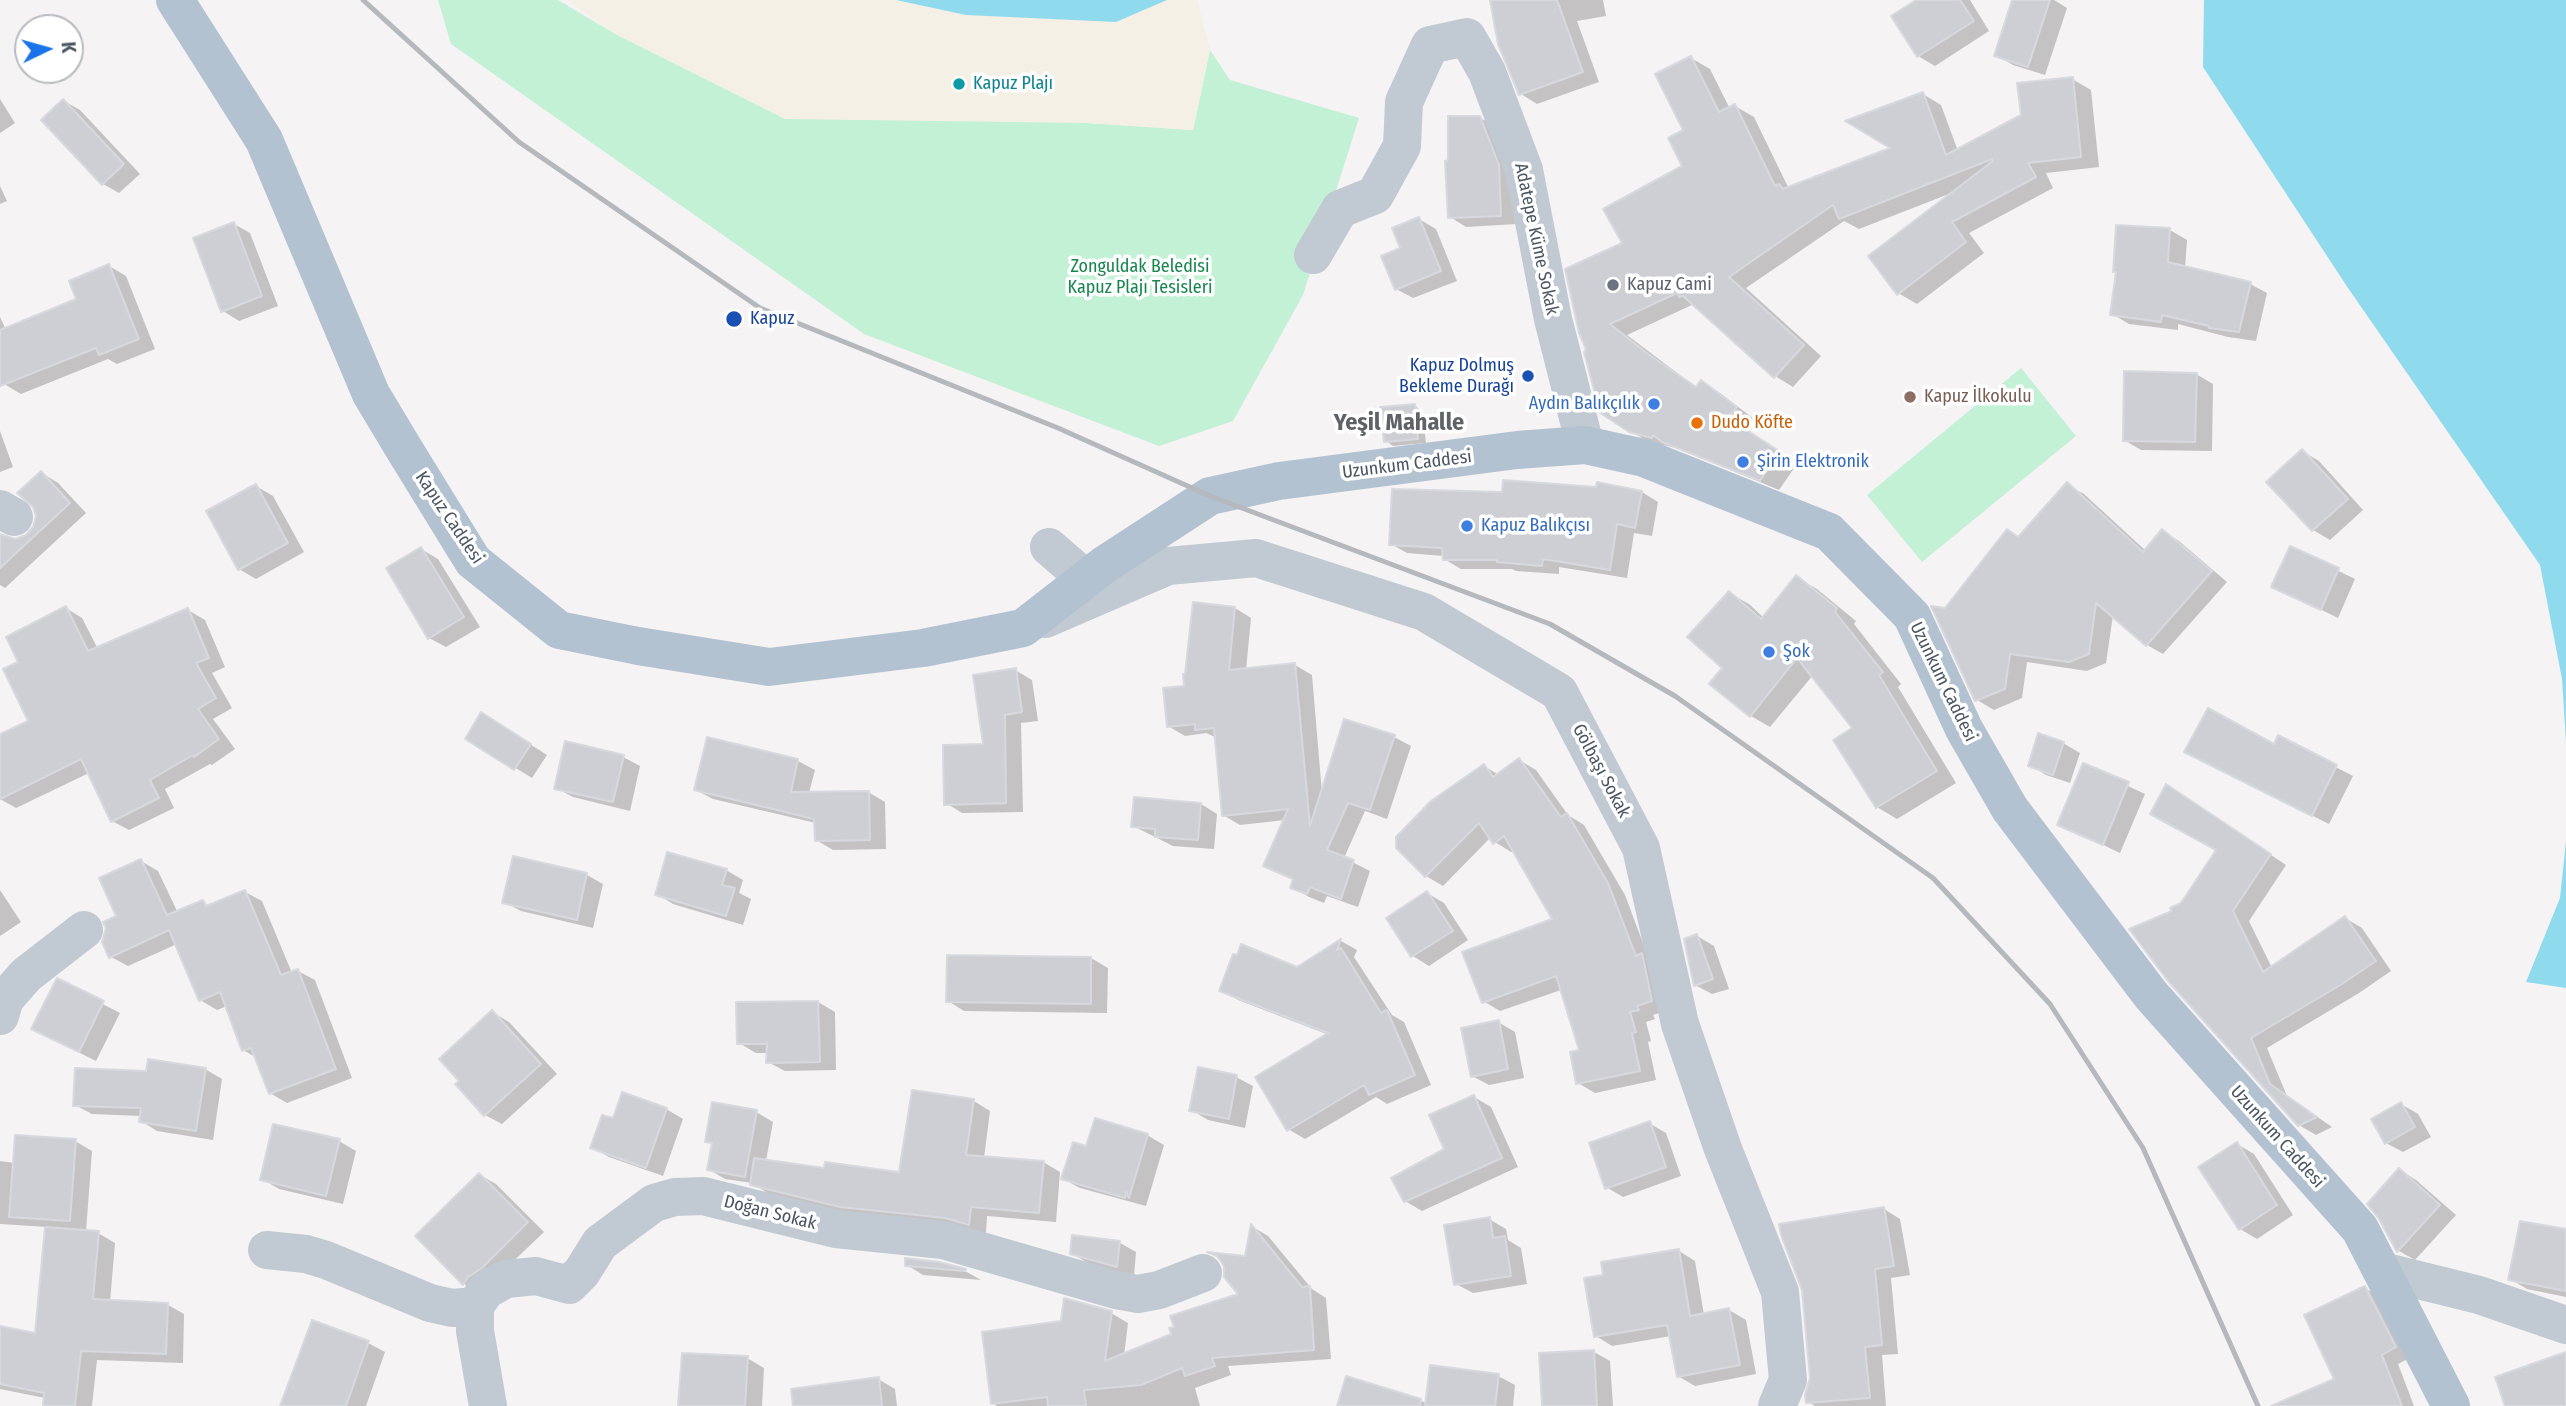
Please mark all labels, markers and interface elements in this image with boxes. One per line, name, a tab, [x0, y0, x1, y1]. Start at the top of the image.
north arrow	[14, 14, 84, 84]
text: K	[56, 41, 80, 54]
place label: Kapuz Plajı	[973, 73, 1053, 95]
marker: Kapuz Plajı	[951, 76, 967, 92]
street label: Adatepe Küme Sokak	[1509, 161, 1563, 317]
park label: Zonguldak Beledisi Kapuz Plajı Tesisleri	[1068, 256, 1212, 298]
place label: Kapuz Cami	[1627, 274, 1712, 296]
marker: Kapuz Cami	[1605, 277, 1621, 293]
place label: Kapuz	[750, 308, 794, 330]
marker: Kapuz	[724, 309, 744, 329]
place label: Kapuz Dolmuş Bekleme Durağı	[1399, 355, 1514, 398]
marker: Kapuz Dolmuş Bekleme Durağı	[1520, 368, 1536, 384]
place label: Kapuz İlkokulu	[1924, 386, 2032, 408]
marker: Kapuz İlkokulu	[1902, 389, 1918, 405]
place label: Aydın Balıkçılık	[1529, 393, 1640, 415]
marker: Aydın Balıkçılık	[1646, 396, 1662, 412]
district label: Yeşil Mahalle	[1334, 409, 1464, 437]
place label: Dudo Köfte	[1711, 412, 1793, 434]
marker: Dudo Köfte	[1689, 415, 1705, 431]
street label: Uzunkum Caddesi	[1341, 446, 1473, 484]
place label: Şirin Elektronik	[1757, 451, 1869, 473]
marker: Şirin Elektronik	[1735, 454, 1751, 470]
street label: Kapuz Caddesi	[410, 468, 488, 568]
place label: Kapuz Balıkçısı	[1481, 515, 1590, 537]
marker: Kapuz Balıkçısı	[1459, 518, 1475, 534]
street label: Uzunkum Caddesi	[1905, 619, 1981, 745]
place label: Şok	[1783, 641, 1810, 663]
marker: Şok	[1761, 644, 1777, 660]
street label: Gölbaşı Sokak	[1567, 721, 1635, 821]
street label: Uzunkum Caddesi	[2225, 1081, 2329, 1193]
street label: Doğan Sokak	[722, 1191, 818, 1235]

